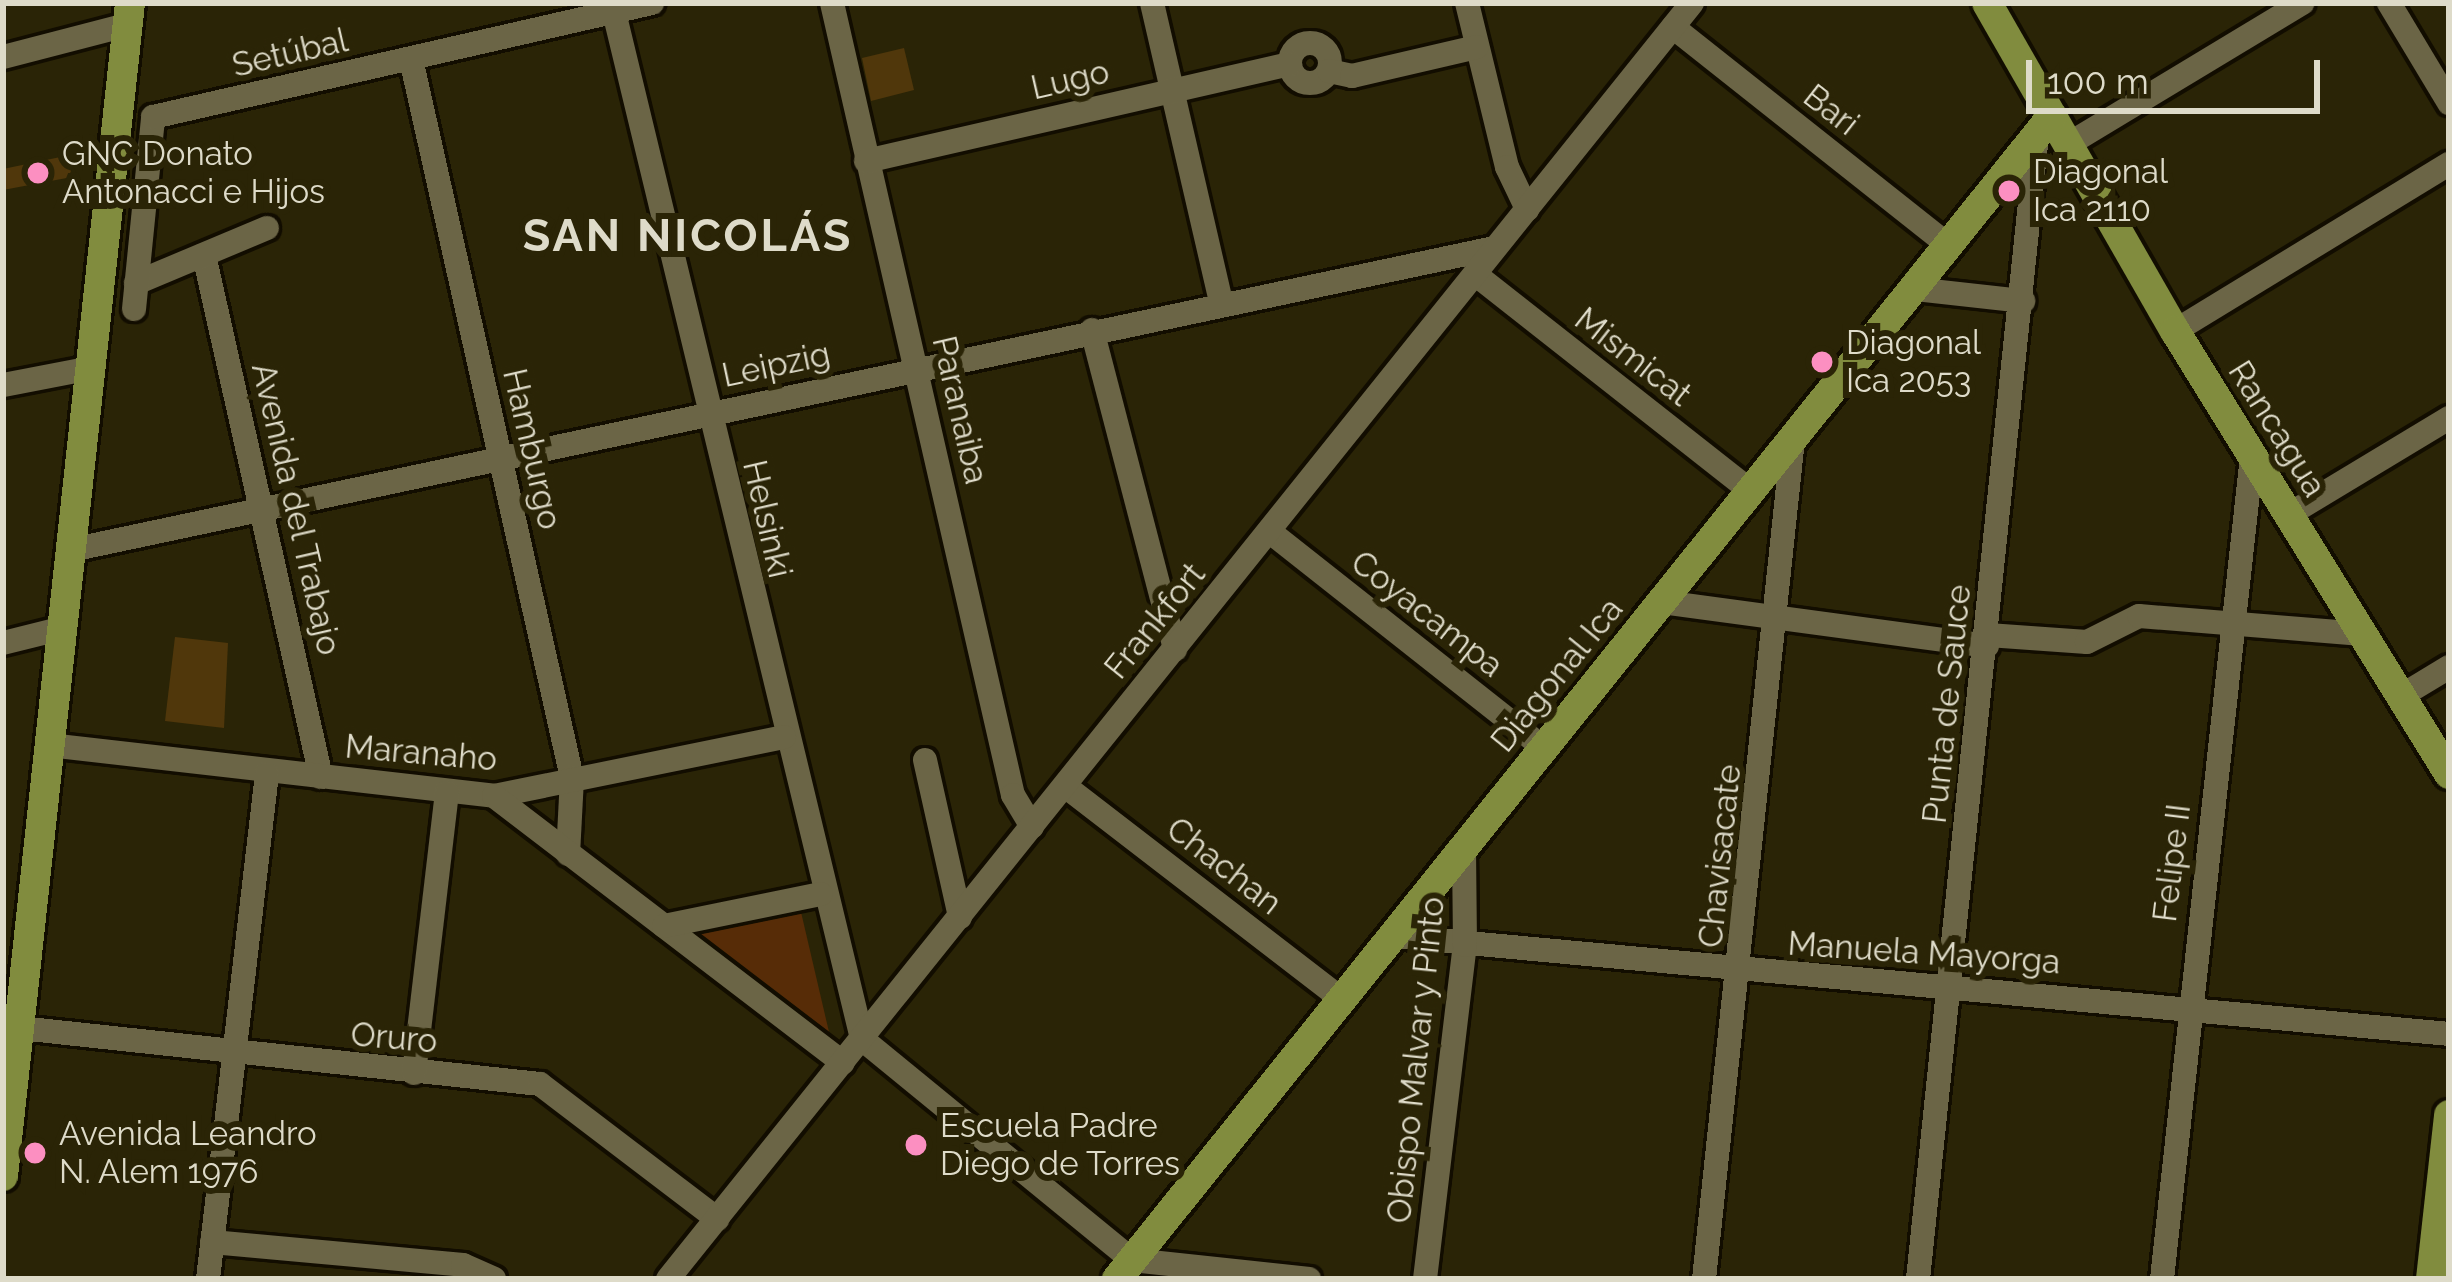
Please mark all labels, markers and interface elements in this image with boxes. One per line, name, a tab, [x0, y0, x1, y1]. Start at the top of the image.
street label: Setúbal	[228, 21, 352, 85]
scale bar	[2032, 36, 2326, 110]
street label: Lugo	[1027, 52, 1113, 108]
text: 100 m	[2047, 60, 2149, 102]
street label: Bari	[1796, 76, 1866, 144]
place label: GNC Donato Antonacci e Hijos	[62, 134, 325, 212]
place label: Diagonal Ica 2110	[2033, 152, 2168, 230]
marker: GNC Donato Antonacci e Hijos	[25, 160, 51, 186]
marker: Diagonal Ica 2110	[1996, 178, 2022, 204]
district label: SAN NICOLÁS	[523, 209, 853, 263]
street label: Mismicat	[1567, 299, 1699, 415]
place label: Diagonal Ica 2053	[1846, 323, 1981, 401]
street label: Paranaiba	[924, 332, 996, 488]
street label: Leipzig	[718, 334, 834, 396]
marker: Diagonal Ica 2053	[1809, 349, 1835, 375]
street label: Rancagua	[2220, 354, 2334, 504]
street label: Avenida del Trabajo	[243, 358, 349, 660]
street label: Hamburgo	[494, 365, 570, 533]
street label: Helsinki	[734, 456, 800, 582]
street label: Coyacampa	[1343, 542, 1511, 686]
street label: Frankfort	[1096, 555, 1214, 687]
street label: Punta de Sauce	[1915, 583, 1979, 825]
street label: Diagonal Ica	[1483, 590, 1631, 760]
street label: Maranaho	[343, 727, 499, 779]
street label: Chavisacate	[1691, 762, 1749, 950]
street label: Felipe II	[2145, 802, 2199, 924]
street label: Chachan	[1159, 809, 1289, 923]
street label: Obispo Malvar y Pinto	[1379, 894, 1453, 1226]
street label: Manuela Mayorga	[1786, 924, 2062, 982]
street label: Oruro	[349, 1015, 439, 1061]
place label: Escuela Padre Diego de Torres	[940, 1106, 1181, 1184]
place label: Avenida Leandro N. Alem 1976	[59, 1114, 317, 1192]
marker: Escuela Padre Diego de Torres	[903, 1132, 929, 1158]
marker: Avenida Leandro N. Alem 1976	[22, 1140, 48, 1166]

